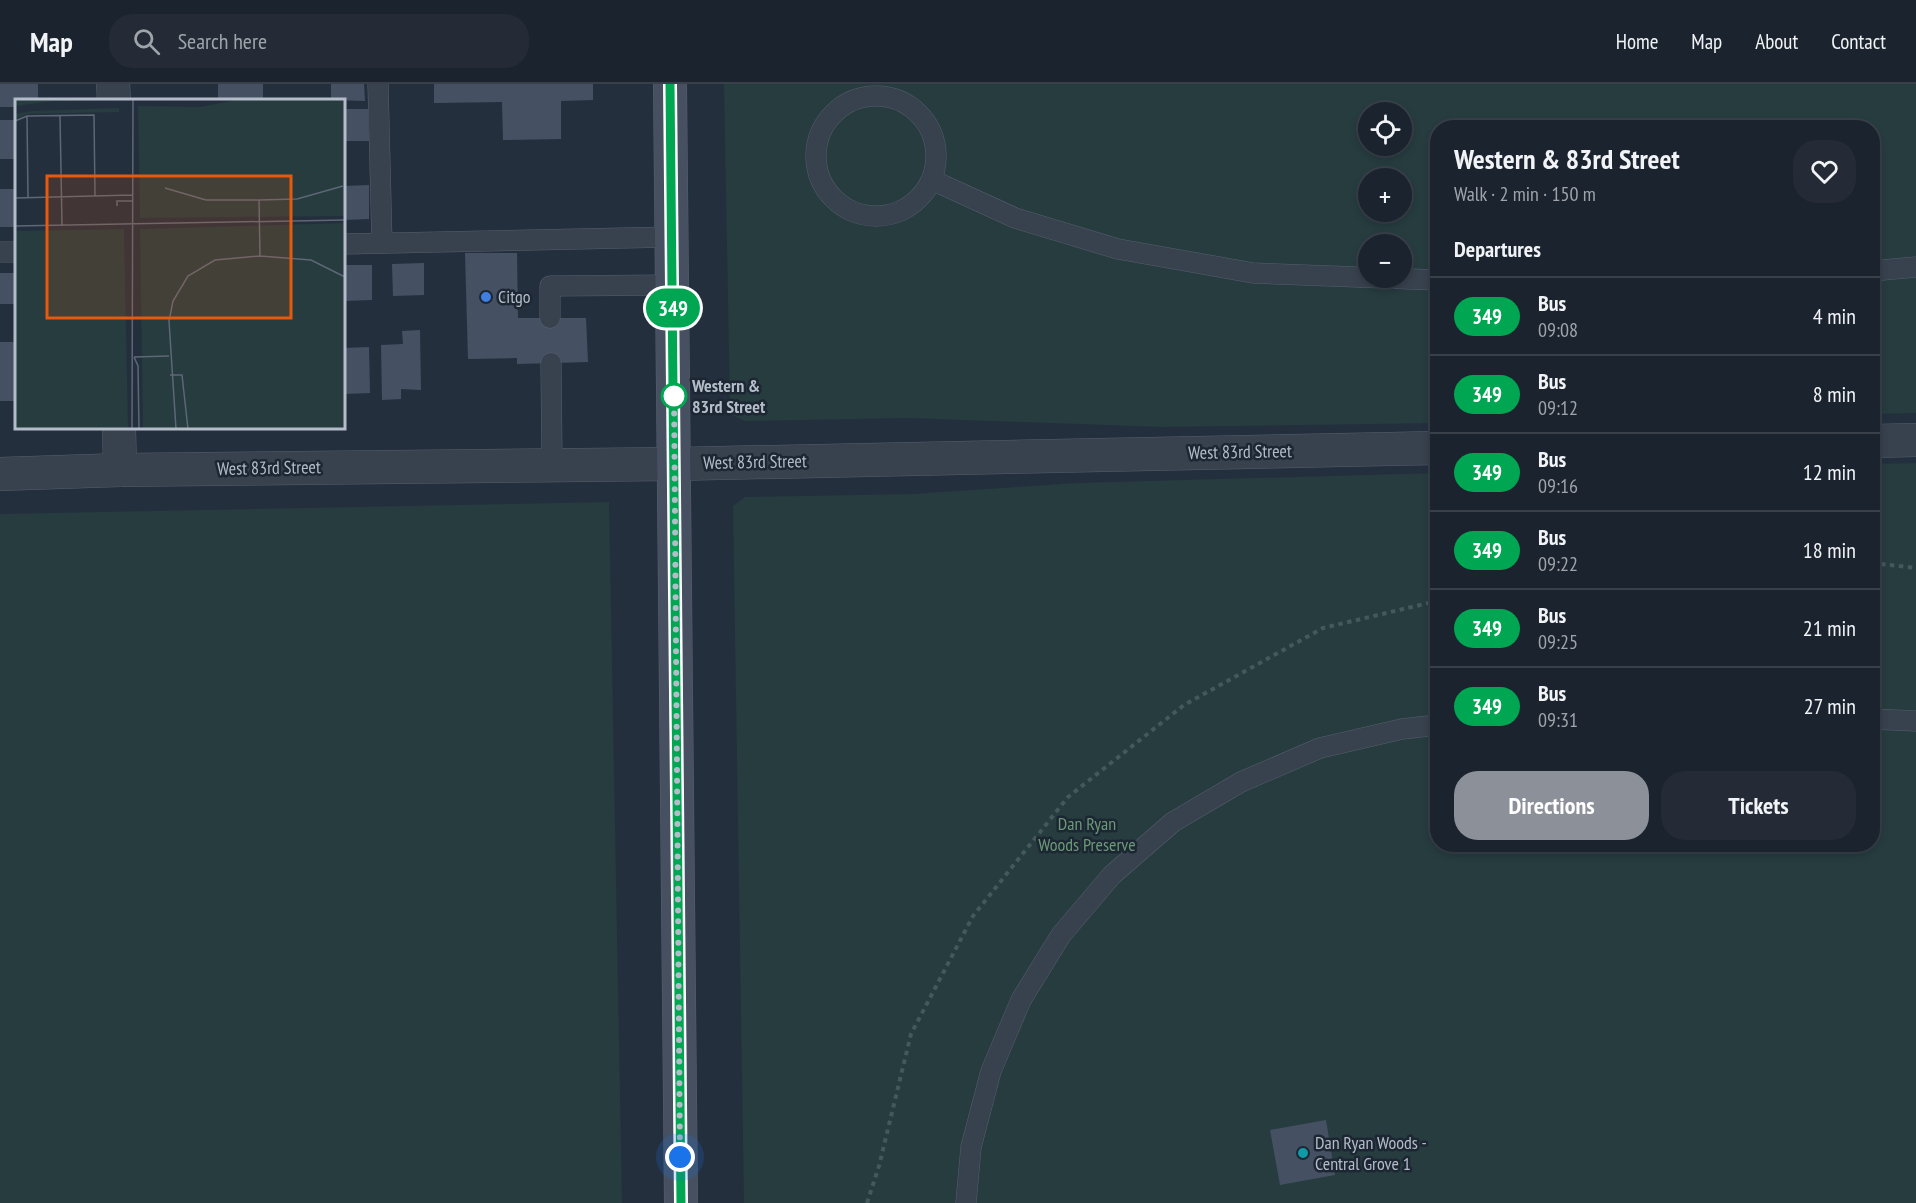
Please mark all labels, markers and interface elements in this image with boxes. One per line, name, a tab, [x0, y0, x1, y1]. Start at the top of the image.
search box	[109, 14, 529, 68]
text: Map	[30, 23, 73, 60]
icon: search	[130, 25, 163, 58]
text: Search here	[178, 27, 267, 55]
text: Home	[1616, 28, 1658, 55]
text: Map	[1691, 28, 1722, 55]
text: About	[1755, 28, 1798, 55]
text: Contact	[1831, 28, 1886, 55]
inset map	[15, 99, 345, 429]
map controls	[1358, 102, 1412, 288]
button: locate	[1358, 102, 1412, 156]
text: Western & 83rd Street	[1454, 140, 1680, 177]
button: heart	[1793, 140, 1856, 203]
button: +	[1358, 168, 1412, 222]
text: Walk · 2 min · 150 m	[1454, 181, 1596, 207]
button: −	[1358, 234, 1412, 288]
text: Departures	[1454, 235, 1541, 263]
place label: Citgo	[498, 285, 531, 308]
line badge: 349	[638, 288, 708, 328]
text: Bus	[1538, 289, 1566, 317]
marker: Citgo	[479, 290, 493, 304]
text: 349	[658, 295, 688, 322]
text: 4 min	[1813, 302, 1856, 330]
text: 349	[1472, 303, 1502, 330]
text: 09:08	[1538, 317, 1578, 343]
text: Bus	[1538, 367, 1566, 395]
place label: Western & 83rd Street	[691, 374, 766, 418]
text: 8 min	[1813, 380, 1856, 408]
text: 349	[1472, 381, 1502, 408]
marker: Western & 83rd Street	[661, 383, 687, 409]
text: 09:12	[1538, 395, 1578, 421]
street label: West 83rd Street	[1188, 439, 1292, 464]
text: Bus	[1538, 445, 1566, 473]
street label: West 83rd Street	[703, 449, 807, 474]
street label: West 83rd Street	[217, 455, 321, 480]
text: 12 min	[1803, 458, 1856, 486]
text: 349	[1472, 459, 1502, 486]
text: 09:16	[1538, 473, 1578, 499]
text: Bus	[1538, 523, 1566, 551]
text: 18 min	[1803, 536, 1856, 564]
text: 349	[1472, 537, 1502, 564]
text: 09:22	[1538, 551, 1578, 577]
text: Bus	[1538, 601, 1566, 629]
text: 21 min	[1803, 614, 1856, 642]
text: 349	[1472, 615, 1502, 642]
text: 09:25	[1538, 629, 1578, 655]
text: Bus	[1538, 679, 1566, 707]
text: 27 min	[1804, 692, 1856, 720]
text: 349	[1472, 693, 1502, 720]
text: 09:31	[1538, 707, 1578, 733]
button: Directions	[1454, 771, 1649, 840]
button: Tickets	[1661, 771, 1856, 840]
park label: Dan Ryan Woods Preserve	[1038, 812, 1136, 856]
place label: Dan Ryan Woods - Central Grove 1	[1315, 1131, 1427, 1175]
your location	[665, 1142, 695, 1172]
marker: Dan Ryan Woods - Central Grove 1	[1296, 1146, 1310, 1160]

